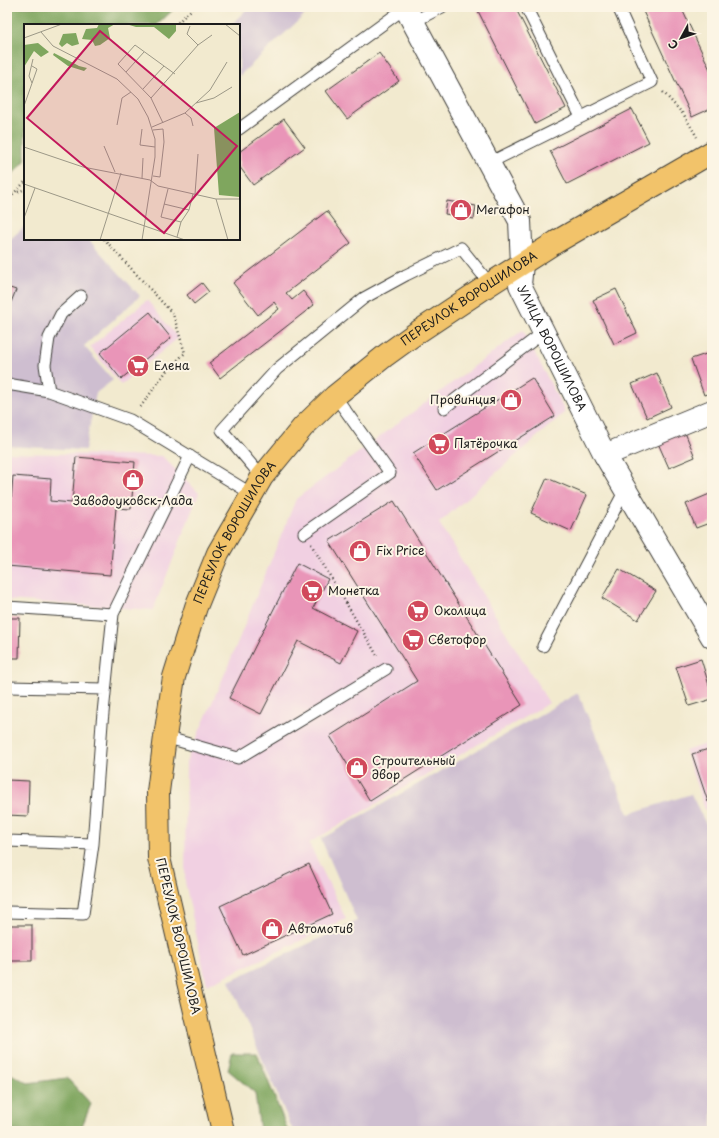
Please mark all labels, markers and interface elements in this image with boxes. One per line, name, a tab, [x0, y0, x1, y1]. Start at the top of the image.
north arrow	[661, 18, 701, 58]
inset map	[24, 24, 240, 240]
text: С	[664, 36, 682, 53]
shop icon: Мегафон	[448, 197, 474, 223]
place label: Мегафон	[476, 200, 530, 218]
street label: ПЕРЕУЛОК ВОРОШИЛОВА	[397, 246, 541, 350]
street label: УЛИЦА ВОРОШИЛОВА	[513, 282, 592, 414]
supermarket icon: Елена	[125, 353, 151, 379]
place label: Елена	[154, 356, 190, 374]
shop icon: Провинция	[498, 387, 524, 413]
place label: Провинция	[430, 390, 496, 408]
supermarket icon: Пятёрочка	[426, 431, 452, 457]
place label: Пятёрочка	[454, 434, 518, 452]
street label: ПЕРЕУЛОК ВОРОШИЛОВА	[188, 456, 280, 606]
shop icon: Заводоуковск-Лада	[120, 467, 146, 493]
place label: Заводоуковск-Лада	[73, 491, 193, 509]
shop icon: Fix Price	[347, 538, 373, 564]
place label: Fix Price	[376, 541, 424, 559]
supermarket icon: Монетка	[299, 578, 325, 604]
place label: Монетка	[328, 581, 380, 599]
supermarket icon: Околица	[405, 598, 431, 624]
place label: Околица	[434, 601, 487, 619]
supermarket icon: Светофор	[400, 627, 426, 653]
place label: Светофор	[428, 630, 486, 648]
place label: Строительный двор	[372, 751, 456, 783]
shop icon: Строительный двор	[344, 755, 370, 781]
street label: ПЕРЕУЛОК ВОРОШИЛОВА	[152, 856, 206, 1016]
shop icon: Автомотив	[259, 916, 285, 942]
place label: Автомотив	[288, 919, 353, 937]

